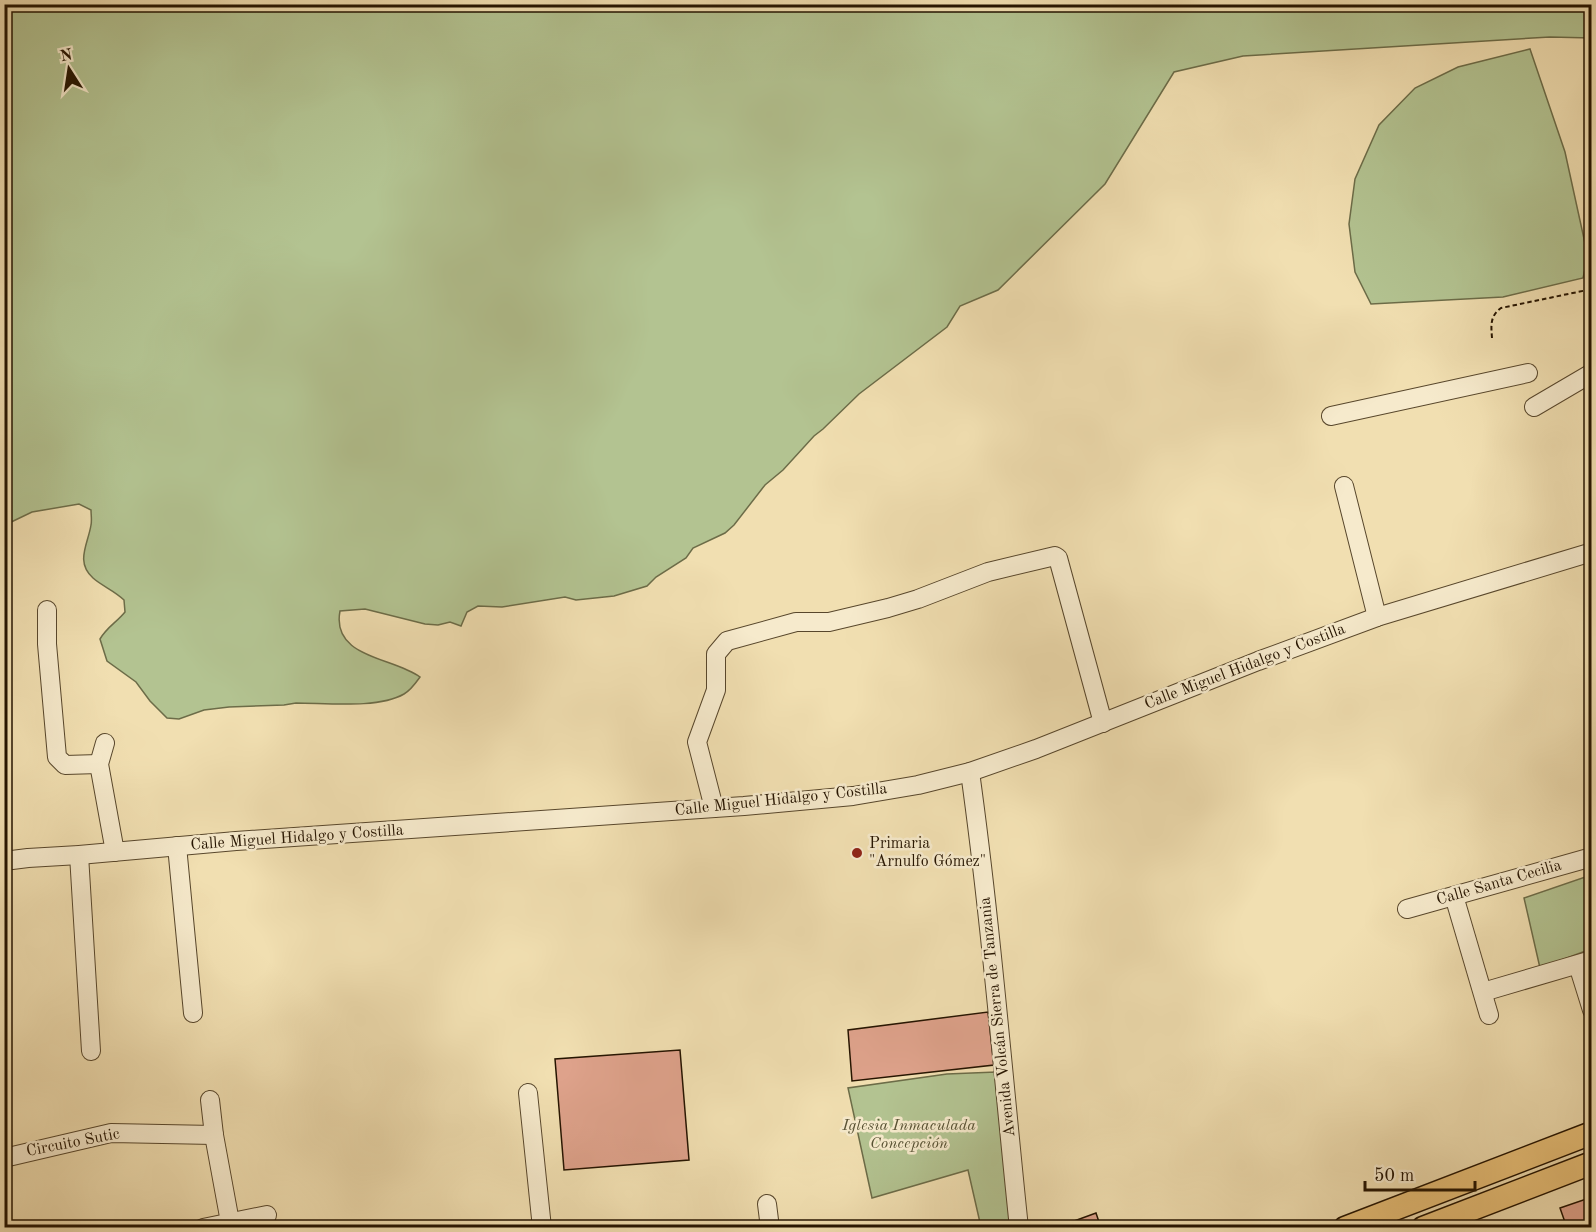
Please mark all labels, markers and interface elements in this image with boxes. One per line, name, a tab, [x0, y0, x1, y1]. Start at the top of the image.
north arrow	[39, 39, 99, 99]
text: N	[59, 47, 75, 65]
street label: Calle Miguel Hidalgo y Costilla	[1142, 621, 1348, 713]
street label: Calle Miguel Hidalgo y Costilla	[674, 781, 888, 819]
street label: Calle Miguel Hidalgo y Costilla	[190, 823, 404, 853]
place label: Primaria "Arnulfo Gómez"	[869, 836, 986, 870]
marker: Primaria "Arnulfo Gómez"	[850, 846, 864, 860]
street label: Calle Santa Cecilia	[1435, 857, 1564, 909]
street label: Avenida Volcán Sierra de Tanzania	[977, 896, 1019, 1138]
park label: Iglesia Inmaculada Concepción	[841, 1118, 976, 1152]
street label: Circuito Sutic	[25, 1126, 121, 1160]
scale bar	[1365, 1154, 1474, 1192]
text: 50 m	[1374, 1167, 1414, 1185]

